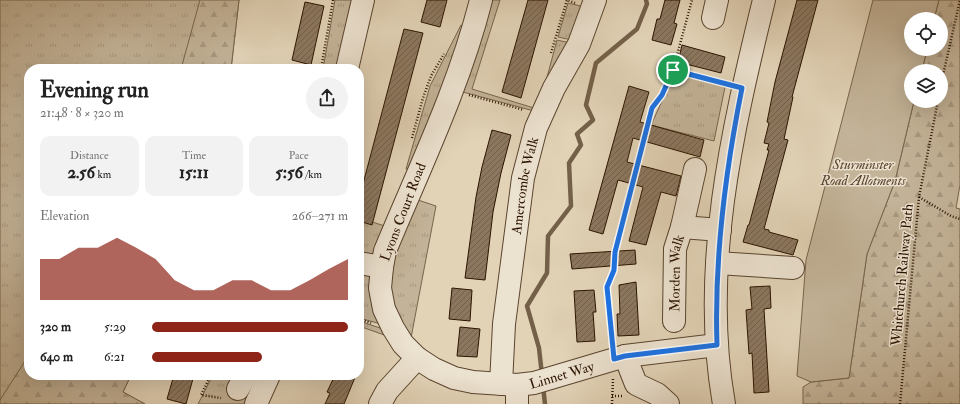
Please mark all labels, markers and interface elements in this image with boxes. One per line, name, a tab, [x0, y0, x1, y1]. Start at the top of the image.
map controls	[904, 12, 948, 108]
button: locate	[904, 12, 948, 56]
pin	[656, 53, 690, 87]
icon: arrive	[662, 59, 684, 81]
button: layers	[904, 64, 948, 108]
text: Evening run	[40, 76, 149, 104]
button: share	[306, 77, 348, 119]
text: 21:48 · 8 × 320 m	[40, 105, 124, 121]
street label: Amercombe Walk	[507, 135, 542, 236]
text: Distance	[70, 149, 109, 162]
text: Time	[182, 149, 206, 162]
text: Pace	[289, 149, 309, 162]
park label: Sturminster Road Allotments	[819, 156, 907, 189]
street label: Lyons Court Road	[376, 160, 431, 264]
text: 2.56	[67, 162, 95, 183]
text: 15:11	[179, 162, 209, 183]
text: 5:56	[275, 162, 303, 183]
text: km	[95, 168, 111, 181]
text: /km	[303, 168, 322, 181]
street label: Whitchurch Railway Path	[887, 202, 918, 348]
text: Elevation	[40, 208, 90, 224]
text: 266–271 m	[292, 208, 348, 224]
street label: Morden Walk	[666, 232, 688, 312]
text: 320 m	[40, 319, 71, 335]
text: 5:29	[104, 319, 126, 335]
text: 640 m	[40, 349, 73, 365]
text: 6:21	[104, 349, 125, 365]
street label: Linnet Way	[527, 357, 597, 392]

